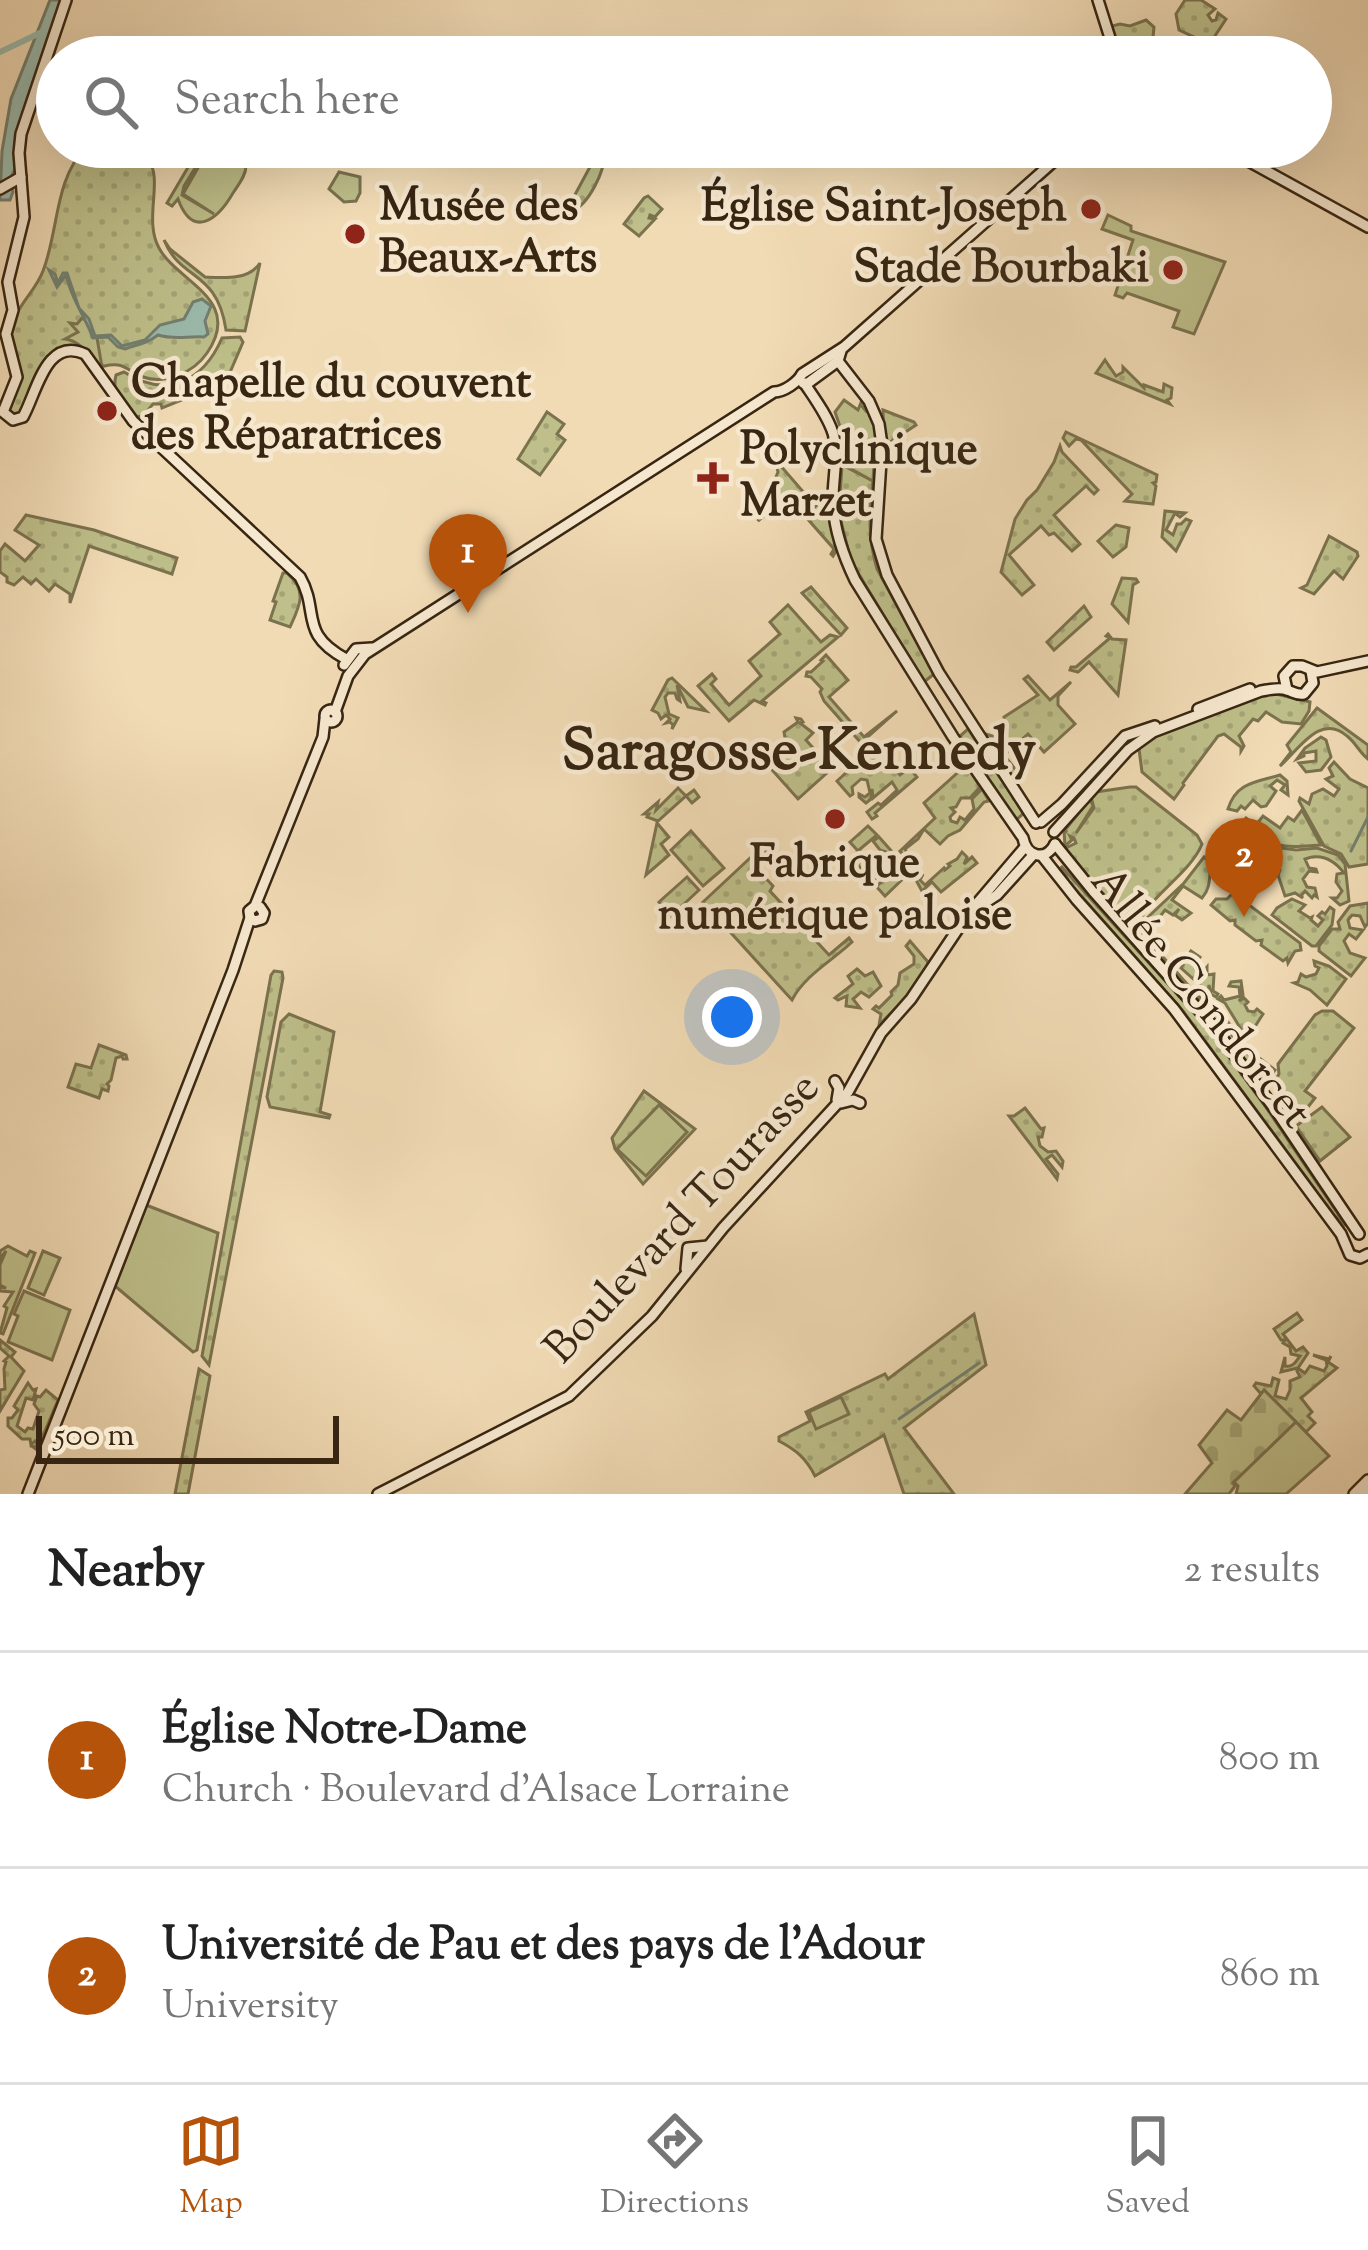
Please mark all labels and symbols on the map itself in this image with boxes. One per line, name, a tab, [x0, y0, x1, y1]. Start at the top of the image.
place label: Musée des Beaux-Arts	[379, 176, 597, 293]
place label: Église Saint-Joseph	[701, 176, 1068, 242]
marker: Église Saint-Joseph	[1078, 196, 1104, 222]
marker: Musée des Beaux-Arts	[342, 221, 368, 247]
place label: Stade Bourbaki	[853, 238, 1149, 303]
marker: Stade Bourbaki	[1160, 257, 1186, 283]
place label: Chapelle du couvent des Réparatrices	[131, 353, 532, 470]
marker: Chapelle du couvent des Réparatrices	[94, 398, 120, 424]
place label: Polyclinique Marzet	[740, 420, 978, 537]
marker: Polyclinique Marzet	[697, 462, 729, 494]
pin: 1	[429, 514, 507, 613]
district label: Saragosse-Kennedy	[562, 713, 1037, 795]
marker: Fabrique numérique paloise	[822, 806, 848, 832]
pin: 2	[1205, 818, 1283, 917]
place label: Fabrique numérique paloise	[658, 833, 1012, 950]
street label: Allée Condorcet	[1073, 854, 1325, 1144]
your location	[702, 987, 762, 1047]
street label: Boulevard Tourasse	[531, 1059, 837, 1381]
scale bar	[36, 1410, 339, 1463]

